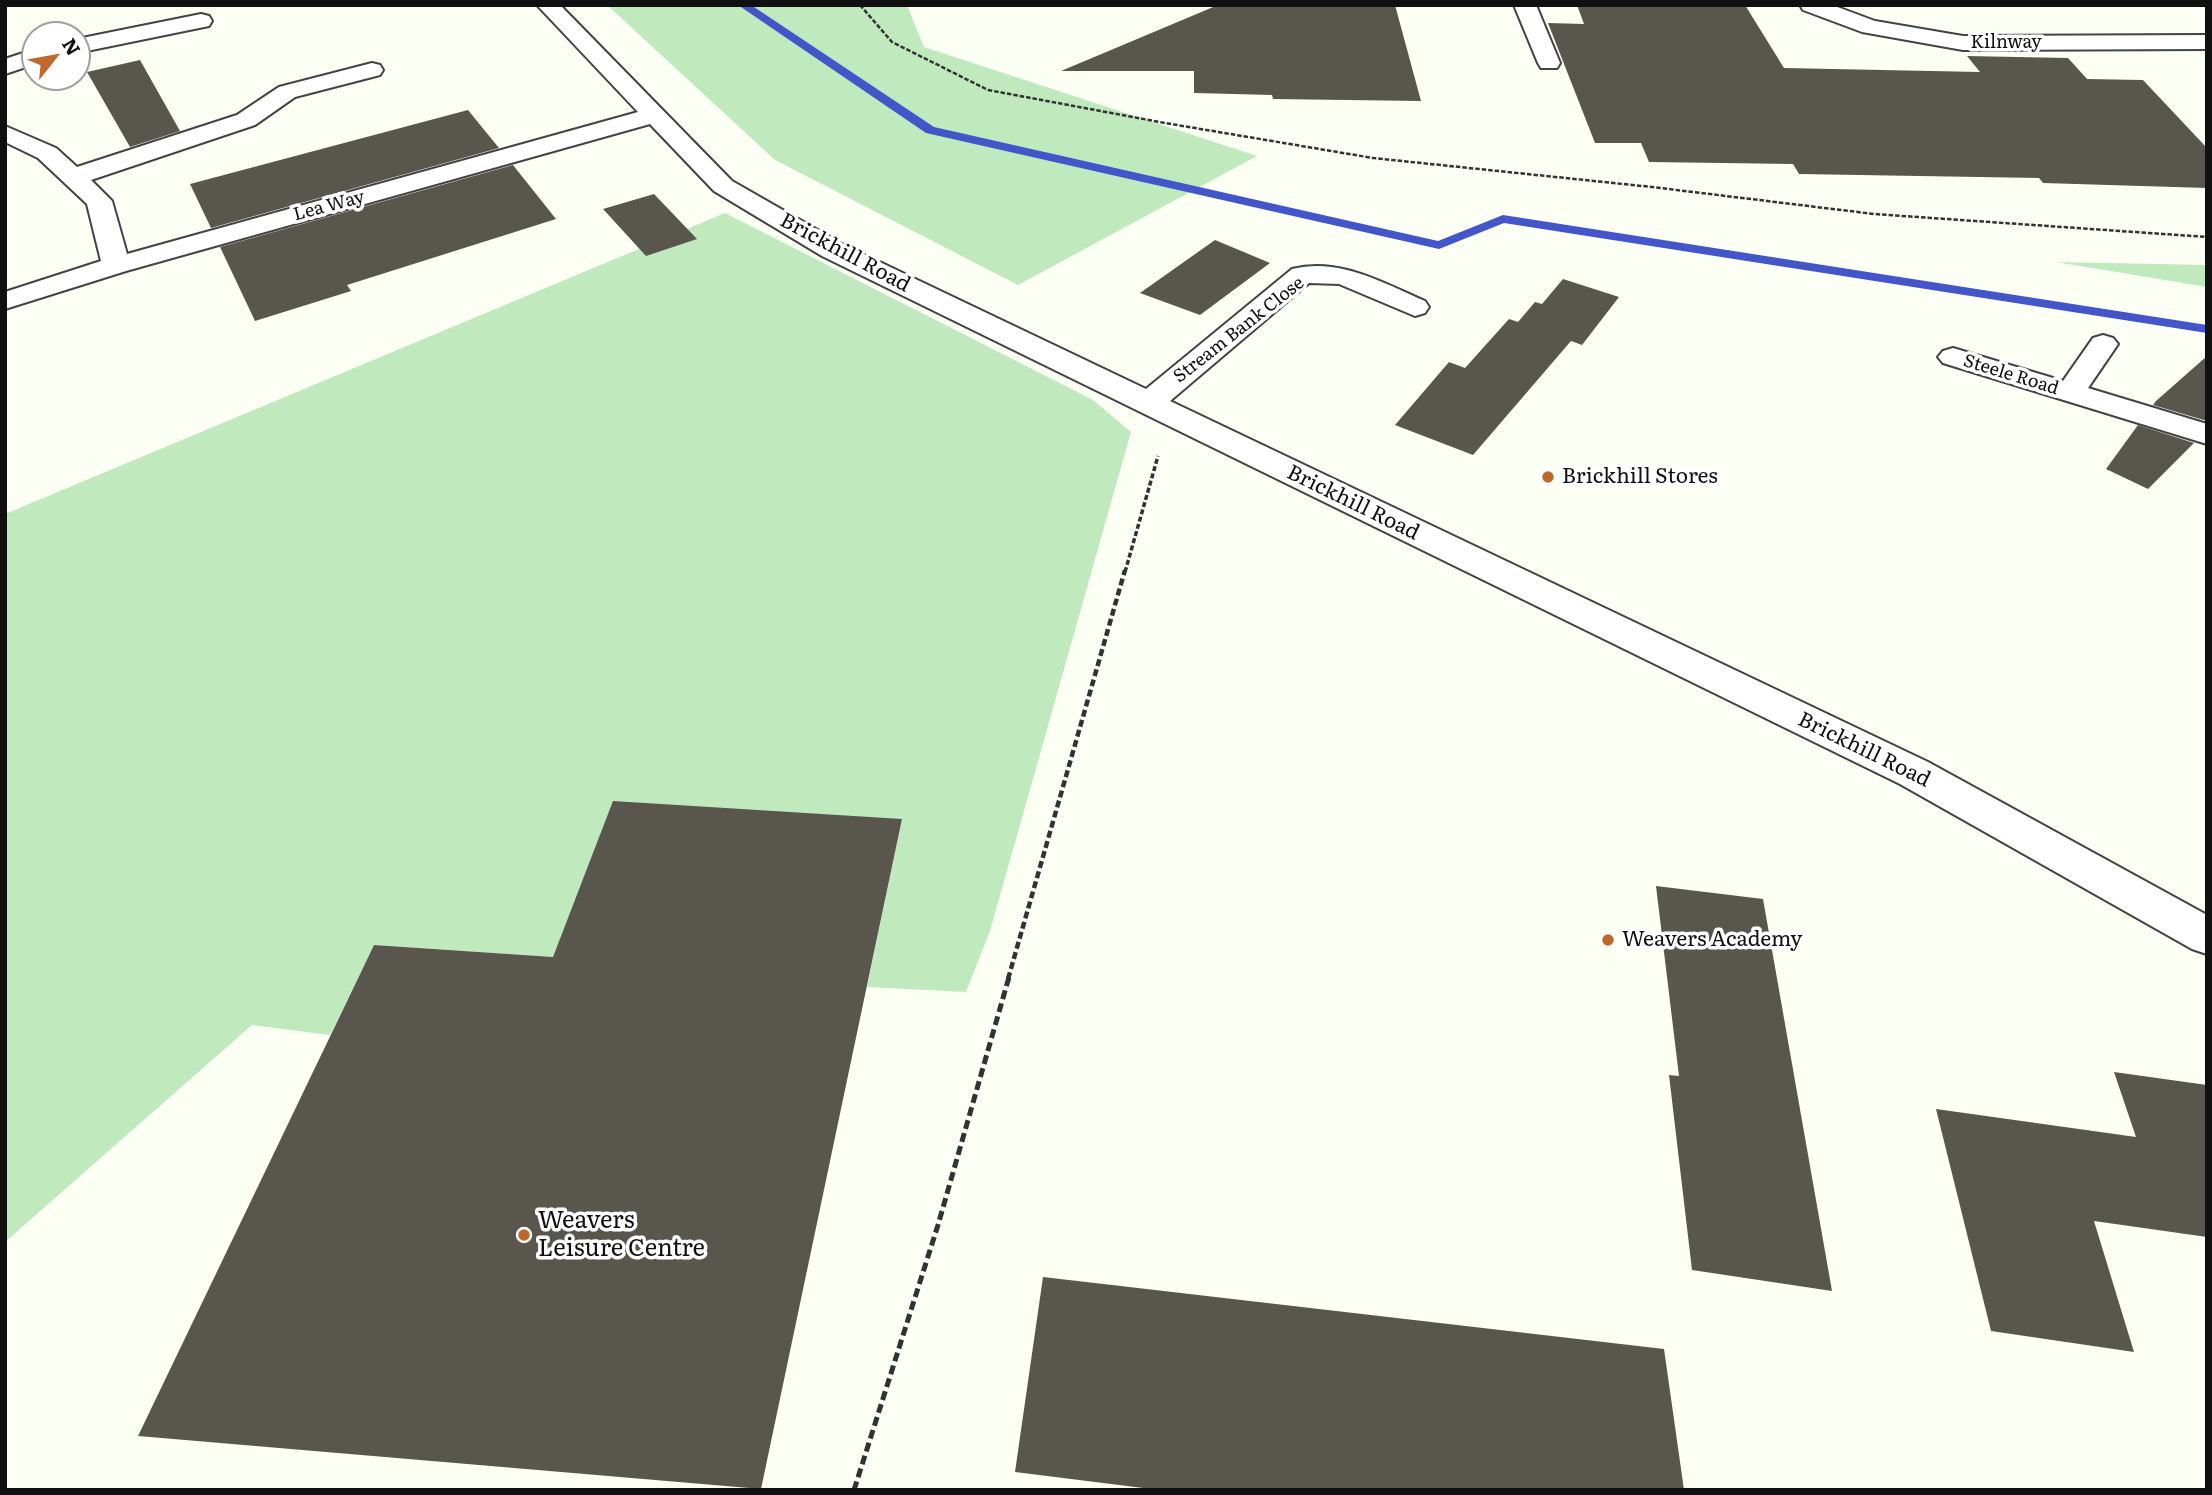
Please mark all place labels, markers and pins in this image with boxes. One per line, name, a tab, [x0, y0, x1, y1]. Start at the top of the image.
place label: Brickhill Stores	[1562, 464, 1718, 490]
marker: Brickhill Stores	[1540, 469, 1556, 485]
place label: Weavers Academy	[1622, 927, 1802, 953]
marker: Weavers Academy	[1600, 932, 1616, 948]
place label: Weavers Leisure Centre	[538, 1207, 705, 1263]
marker: Weavers Leisure Centre	[516, 1227, 532, 1243]

